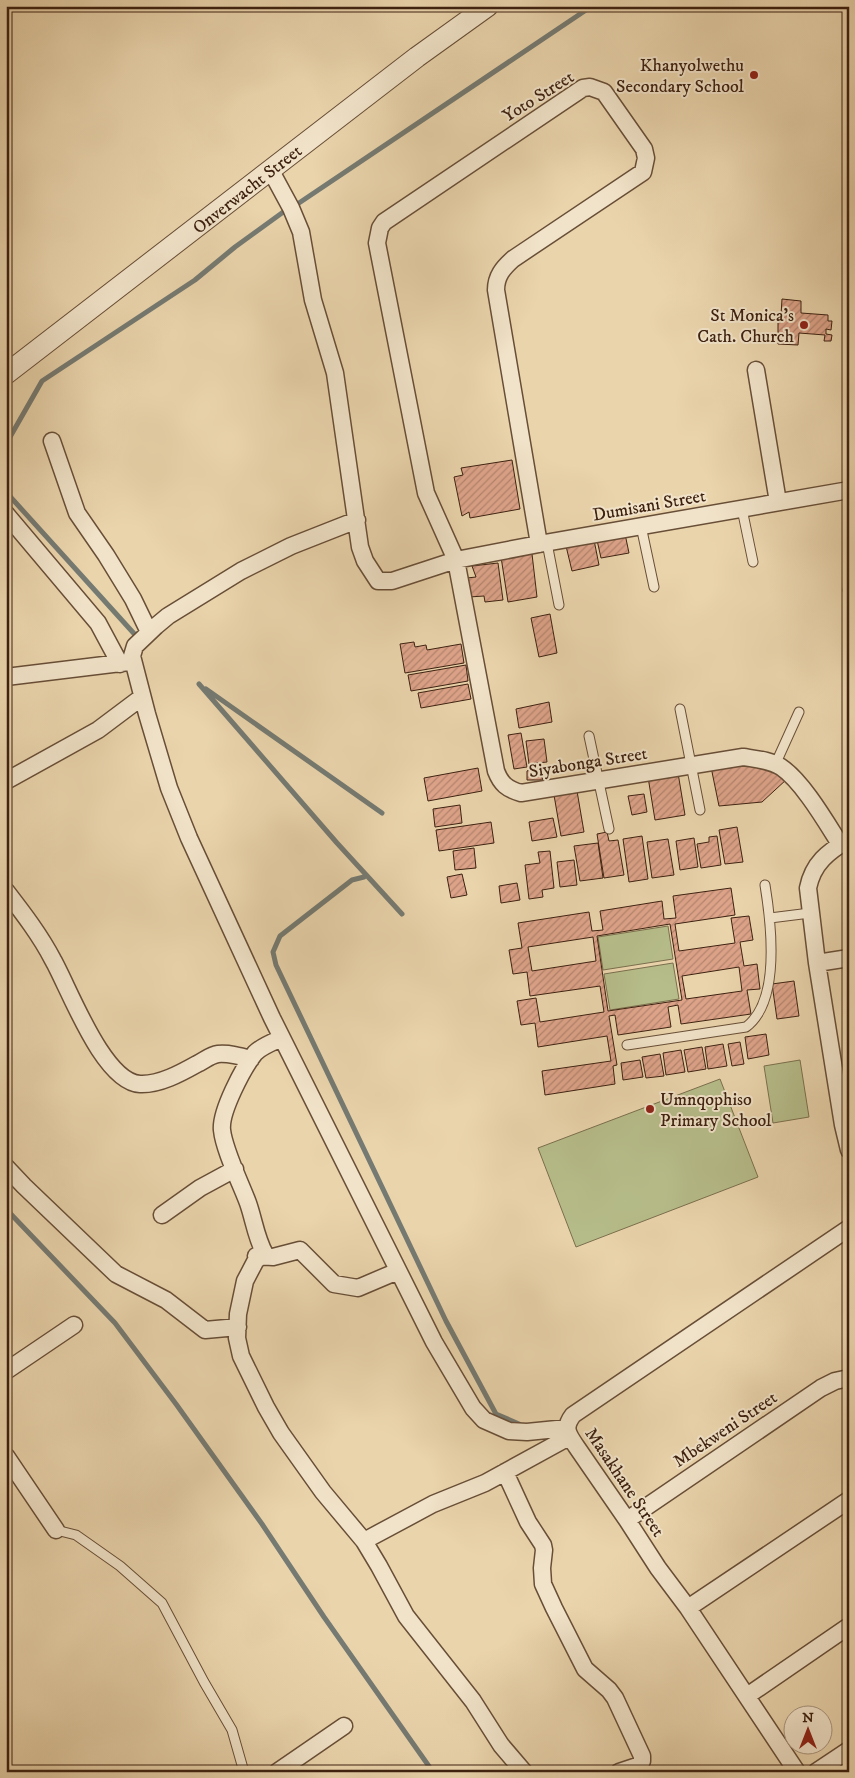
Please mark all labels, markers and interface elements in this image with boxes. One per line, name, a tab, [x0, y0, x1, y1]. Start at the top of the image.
place label: Khanyolwethu Secondary School	[616, 55, 745, 98]
street label: Yoto Street	[499, 66, 578, 127]
marker: Khanyolwethu Secondary School	[748, 69, 760, 81]
street label: Onverwacht Street	[189, 140, 307, 239]
place label: St Monica's Cath. Church	[697, 305, 795, 348]
marker: St Monica's Cath. Church	[798, 319, 810, 331]
street label: Dumisani Street	[591, 485, 708, 527]
street label: Siyabonga Street	[527, 743, 649, 783]
place label: Umnqophiso Primary School	[660, 1089, 772, 1132]
marker: Umnqophiso Primary School	[644, 1103, 656, 1115]
street label: Mbekweni Street	[669, 1387, 782, 1473]
street label: Masakhane Street	[580, 1424, 669, 1542]
north arrow	[782, 1706, 832, 1756]
text: N	[802, 1709, 814, 1727]

